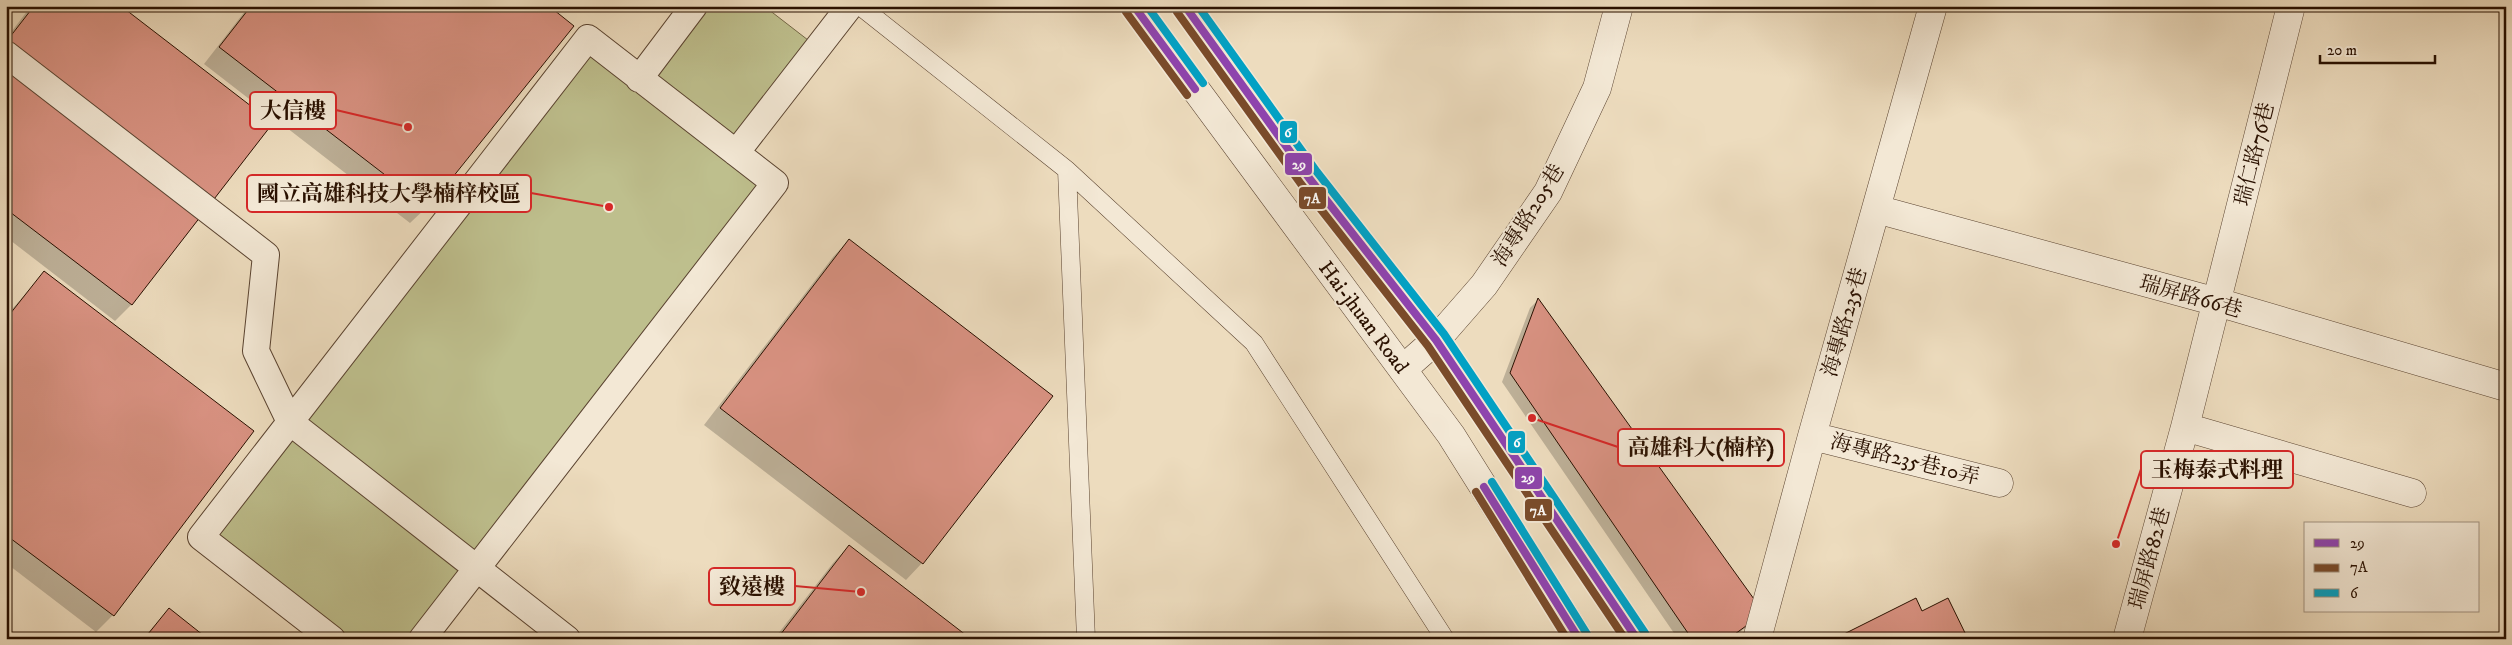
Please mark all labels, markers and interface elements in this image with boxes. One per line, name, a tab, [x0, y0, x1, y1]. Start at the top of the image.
scale bar	[2320, 32, 2434, 64]
text: 20 m	[2327, 41, 2357, 60]
callout: 大信樓	[250, 92, 336, 129]
text: 大信樓	[260, 98, 326, 125]
street label: 瑞仁路76巷	[2230, 100, 2280, 209]
line badge: 6	[1279, 120, 1298, 144]
text: 6	[1284, 124, 1292, 142]
line badge: 29	[1284, 152, 1313, 176]
text: 29	[1292, 156, 1306, 174]
street label: 海專路205巷	[1487, 159, 1571, 272]
callout: 國立高雄科技大學楠梓校區	[247, 175, 531, 212]
text: 國立高雄科技大學楠梓校區	[257, 181, 521, 208]
line badge: 7A	[1298, 186, 1327, 210]
text: 7A	[1304, 190, 1321, 208]
street label: Hai-jhuan Road	[1312, 256, 1414, 379]
street label: 海專路235巷	[1817, 265, 1873, 380]
street label: 瑞屏路66巷	[2136, 270, 2245, 324]
callout: 高雄科大(楠梓)	[1618, 429, 1784, 466]
street label: 海專路235巷10弄	[1828, 429, 1982, 491]
line badge: 6	[1507, 430, 1526, 454]
text: 6	[1513, 434, 1521, 452]
text: 高雄科大(楠梓)	[1628, 435, 1774, 462]
callout: 玉梅泰式料理	[2141, 451, 2293, 488]
text: 玉梅泰式料理	[2151, 457, 2283, 484]
line badge: 29	[1514, 466, 1543, 490]
text: 29	[1521, 469, 1535, 487]
line badge: 7A	[1524, 498, 1553, 522]
text: 7A	[1530, 502, 1547, 520]
street label: 瑞屏路82巷	[2124, 504, 2176, 612]
legend	[2304, 522, 2480, 612]
text: 29	[2350, 534, 2365, 553]
text: 7A	[2350, 558, 2368, 577]
callout: 致遠樓	[709, 568, 795, 605]
text: 致遠樓	[719, 574, 785, 601]
text: 6	[2350, 584, 2359, 603]

